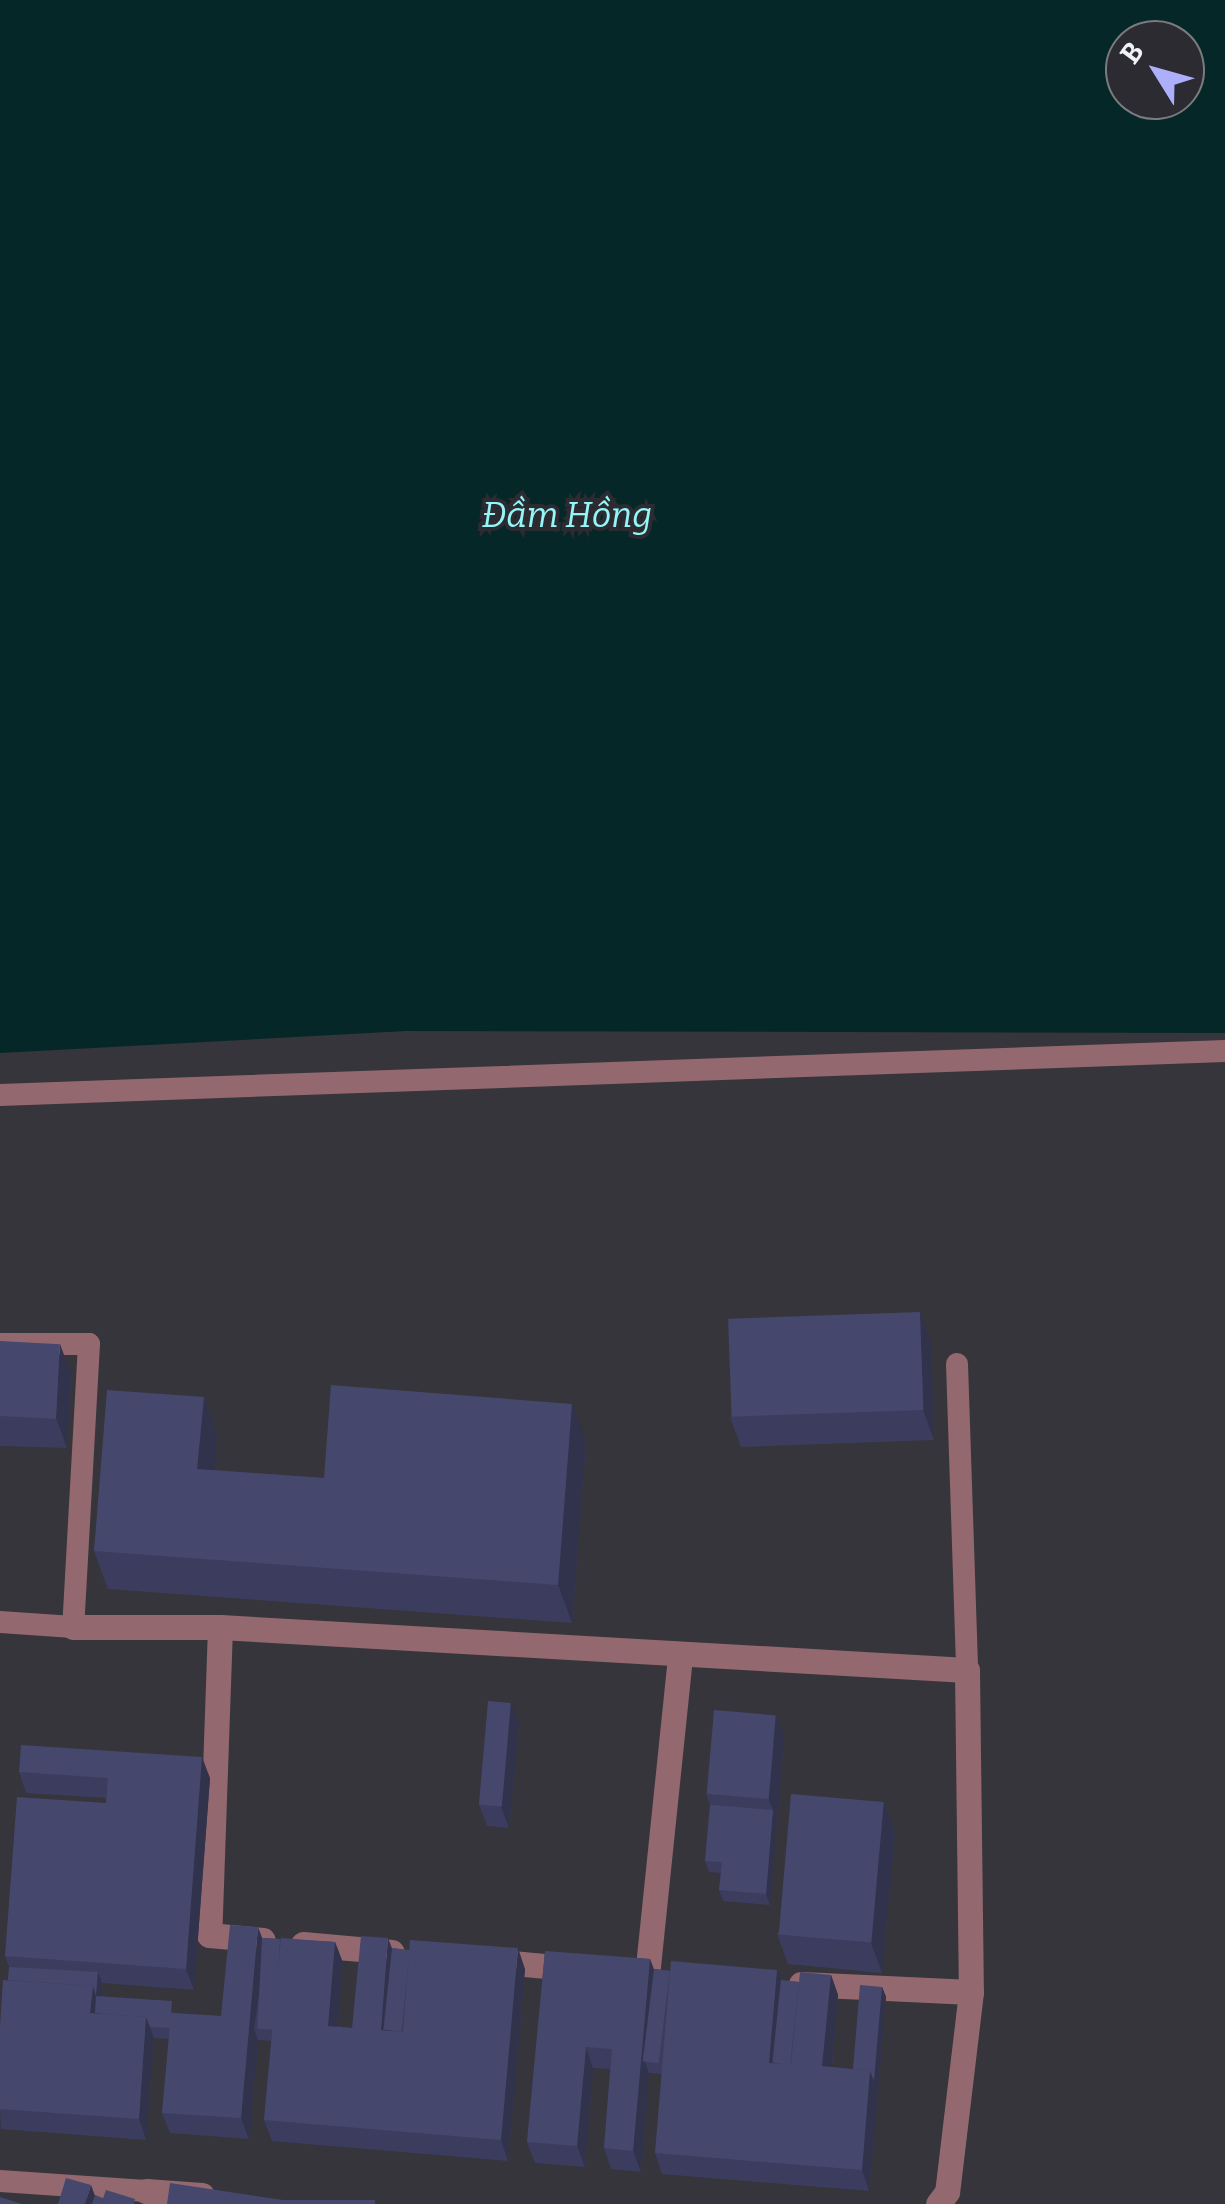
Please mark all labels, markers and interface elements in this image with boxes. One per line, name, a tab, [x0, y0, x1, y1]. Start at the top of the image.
north arrow	[1105, 20, 1205, 120]
text: B	[1114, 36, 1151, 70]
water label: Đầm Hồng	[482, 494, 652, 536]

